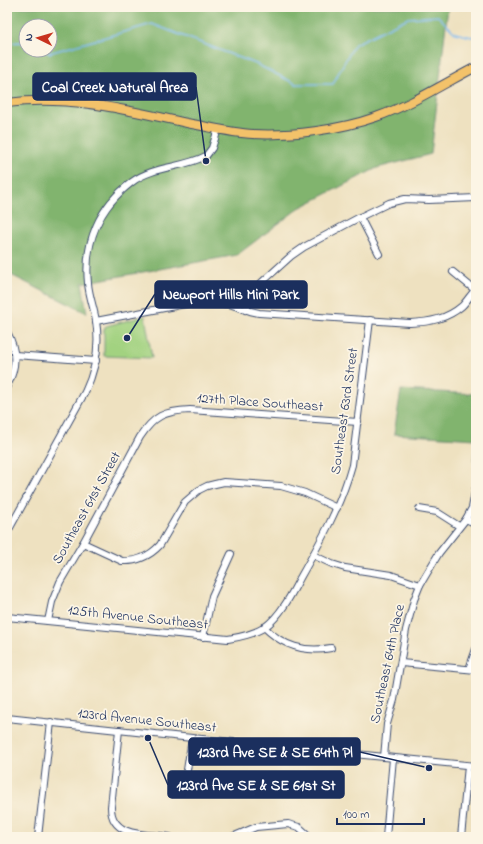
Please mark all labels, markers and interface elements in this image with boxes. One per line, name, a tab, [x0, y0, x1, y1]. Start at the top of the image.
north arrow	[18, 18, 58, 58]
text: N	[21, 33, 37, 42]
callout: Coal Creek Natural Area	[33, 73, 196, 100]
text: Coal Creek Natural Area	[42, 77, 188, 99]
callout: Newport Hills Mini Park	[155, 281, 307, 308]
text: Newport Hills Mini Park	[163, 284, 300, 306]
street label: Southeast 63rd Street	[326, 346, 364, 476]
street label: 127th Place Southeast	[196, 388, 324, 418]
street label: Southeast 61st Street	[47, 448, 127, 568]
street label: 125th Avenue Southeast	[67, 600, 209, 636]
street label: Southeast 64th Place	[365, 602, 411, 725]
street label: 123rd Avenue Southeast	[77, 703, 218, 739]
callout: 123rd Ave SE & SE 64th Pl	[189, 738, 360, 765]
text: 123rd Ave SE & SE 64th Pl	[197, 742, 353, 764]
callout: 123rd Ave SE & SE 61st St	[168, 771, 344, 798]
text: 123rd Ave SE & SE 61st St	[176, 775, 337, 797]
scale bar	[337, 800, 424, 826]
text: 100 m	[343, 806, 370, 824]

